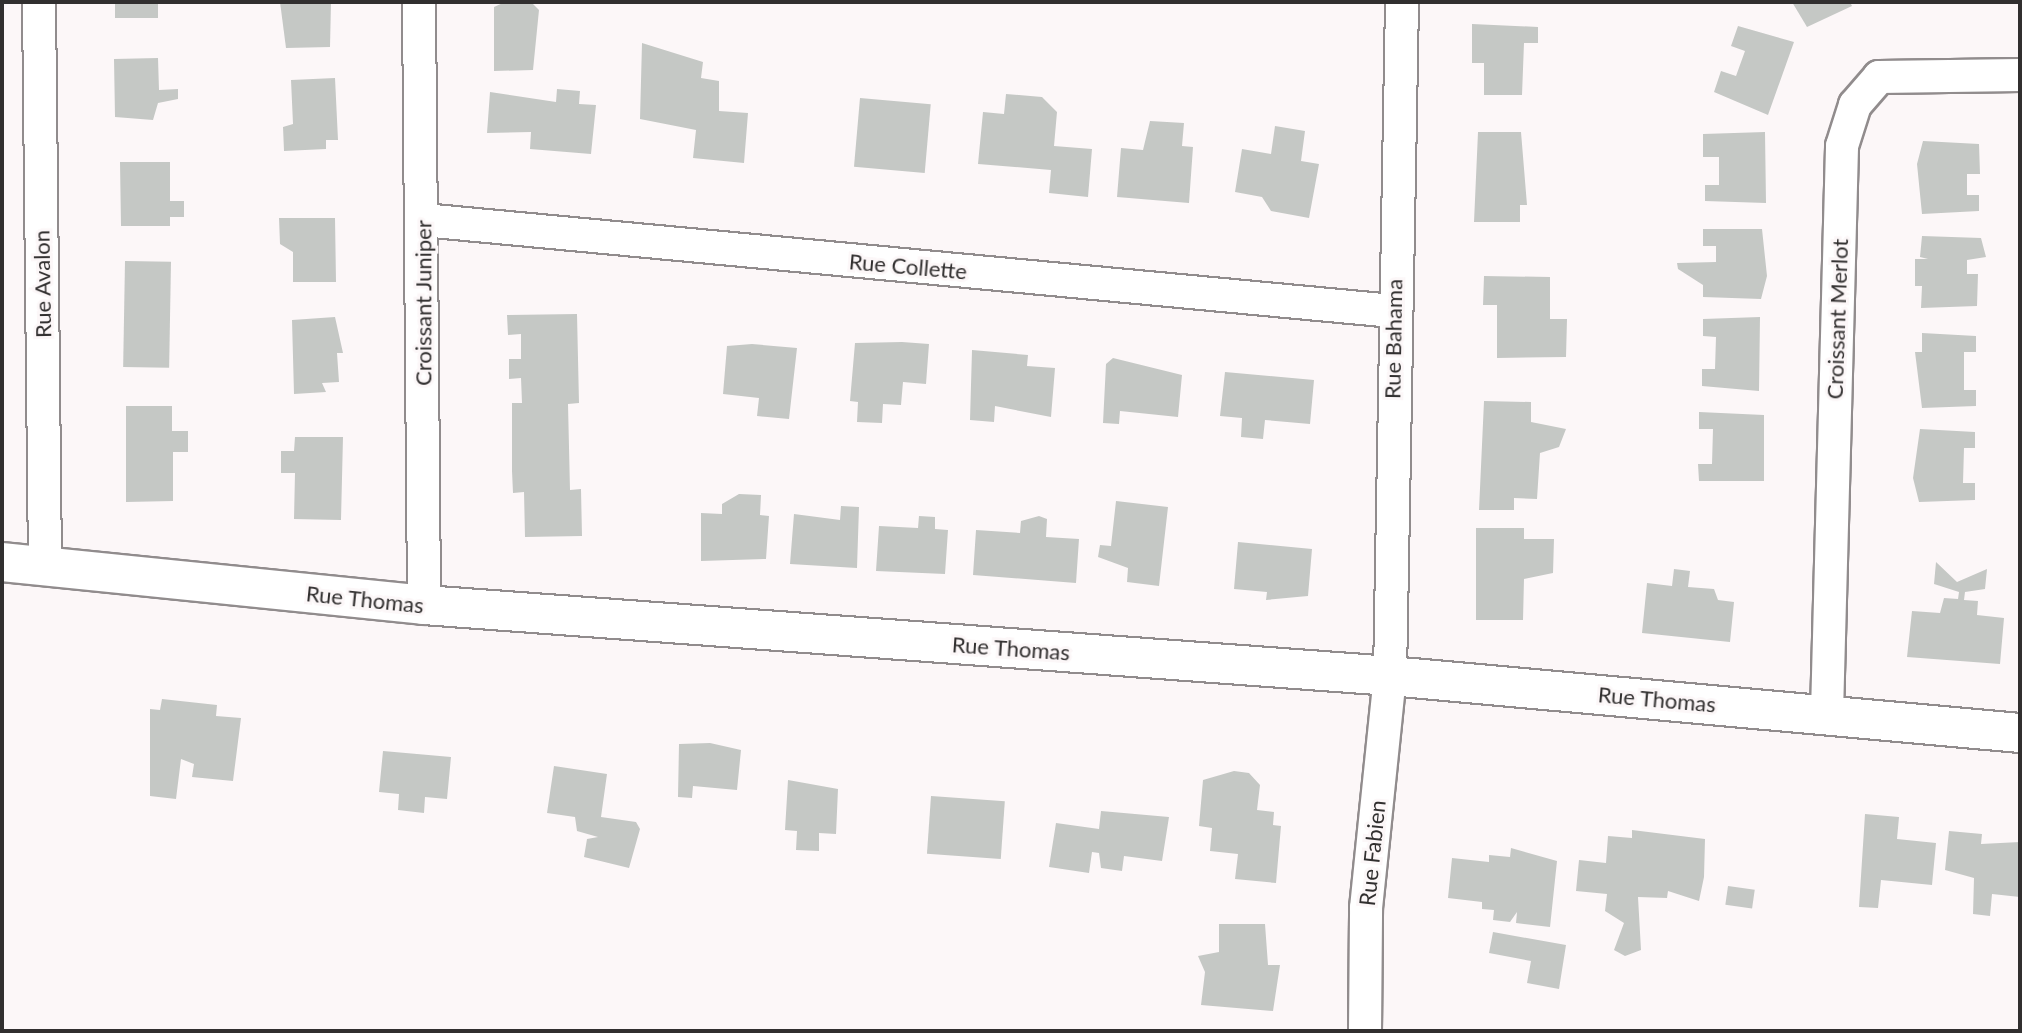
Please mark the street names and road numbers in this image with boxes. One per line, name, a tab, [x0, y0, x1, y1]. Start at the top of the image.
street label: Croissant Juniper	[410, 220, 436, 386]
street label: Rue Avalon	[28, 229, 56, 339]
street label: Croissant Merlot	[1821, 238, 1853, 400]
street label: Rue Collette	[848, 248, 968, 284]
street label: Rue Bahama	[1379, 279, 1407, 399]
street label: Rue Thomas	[304, 580, 426, 618]
street label: Rue Thomas	[951, 631, 1071, 665]
street label: Rue Thomas	[1597, 681, 1717, 717]
street label: Rue Fabien	[1353, 799, 1391, 907]

